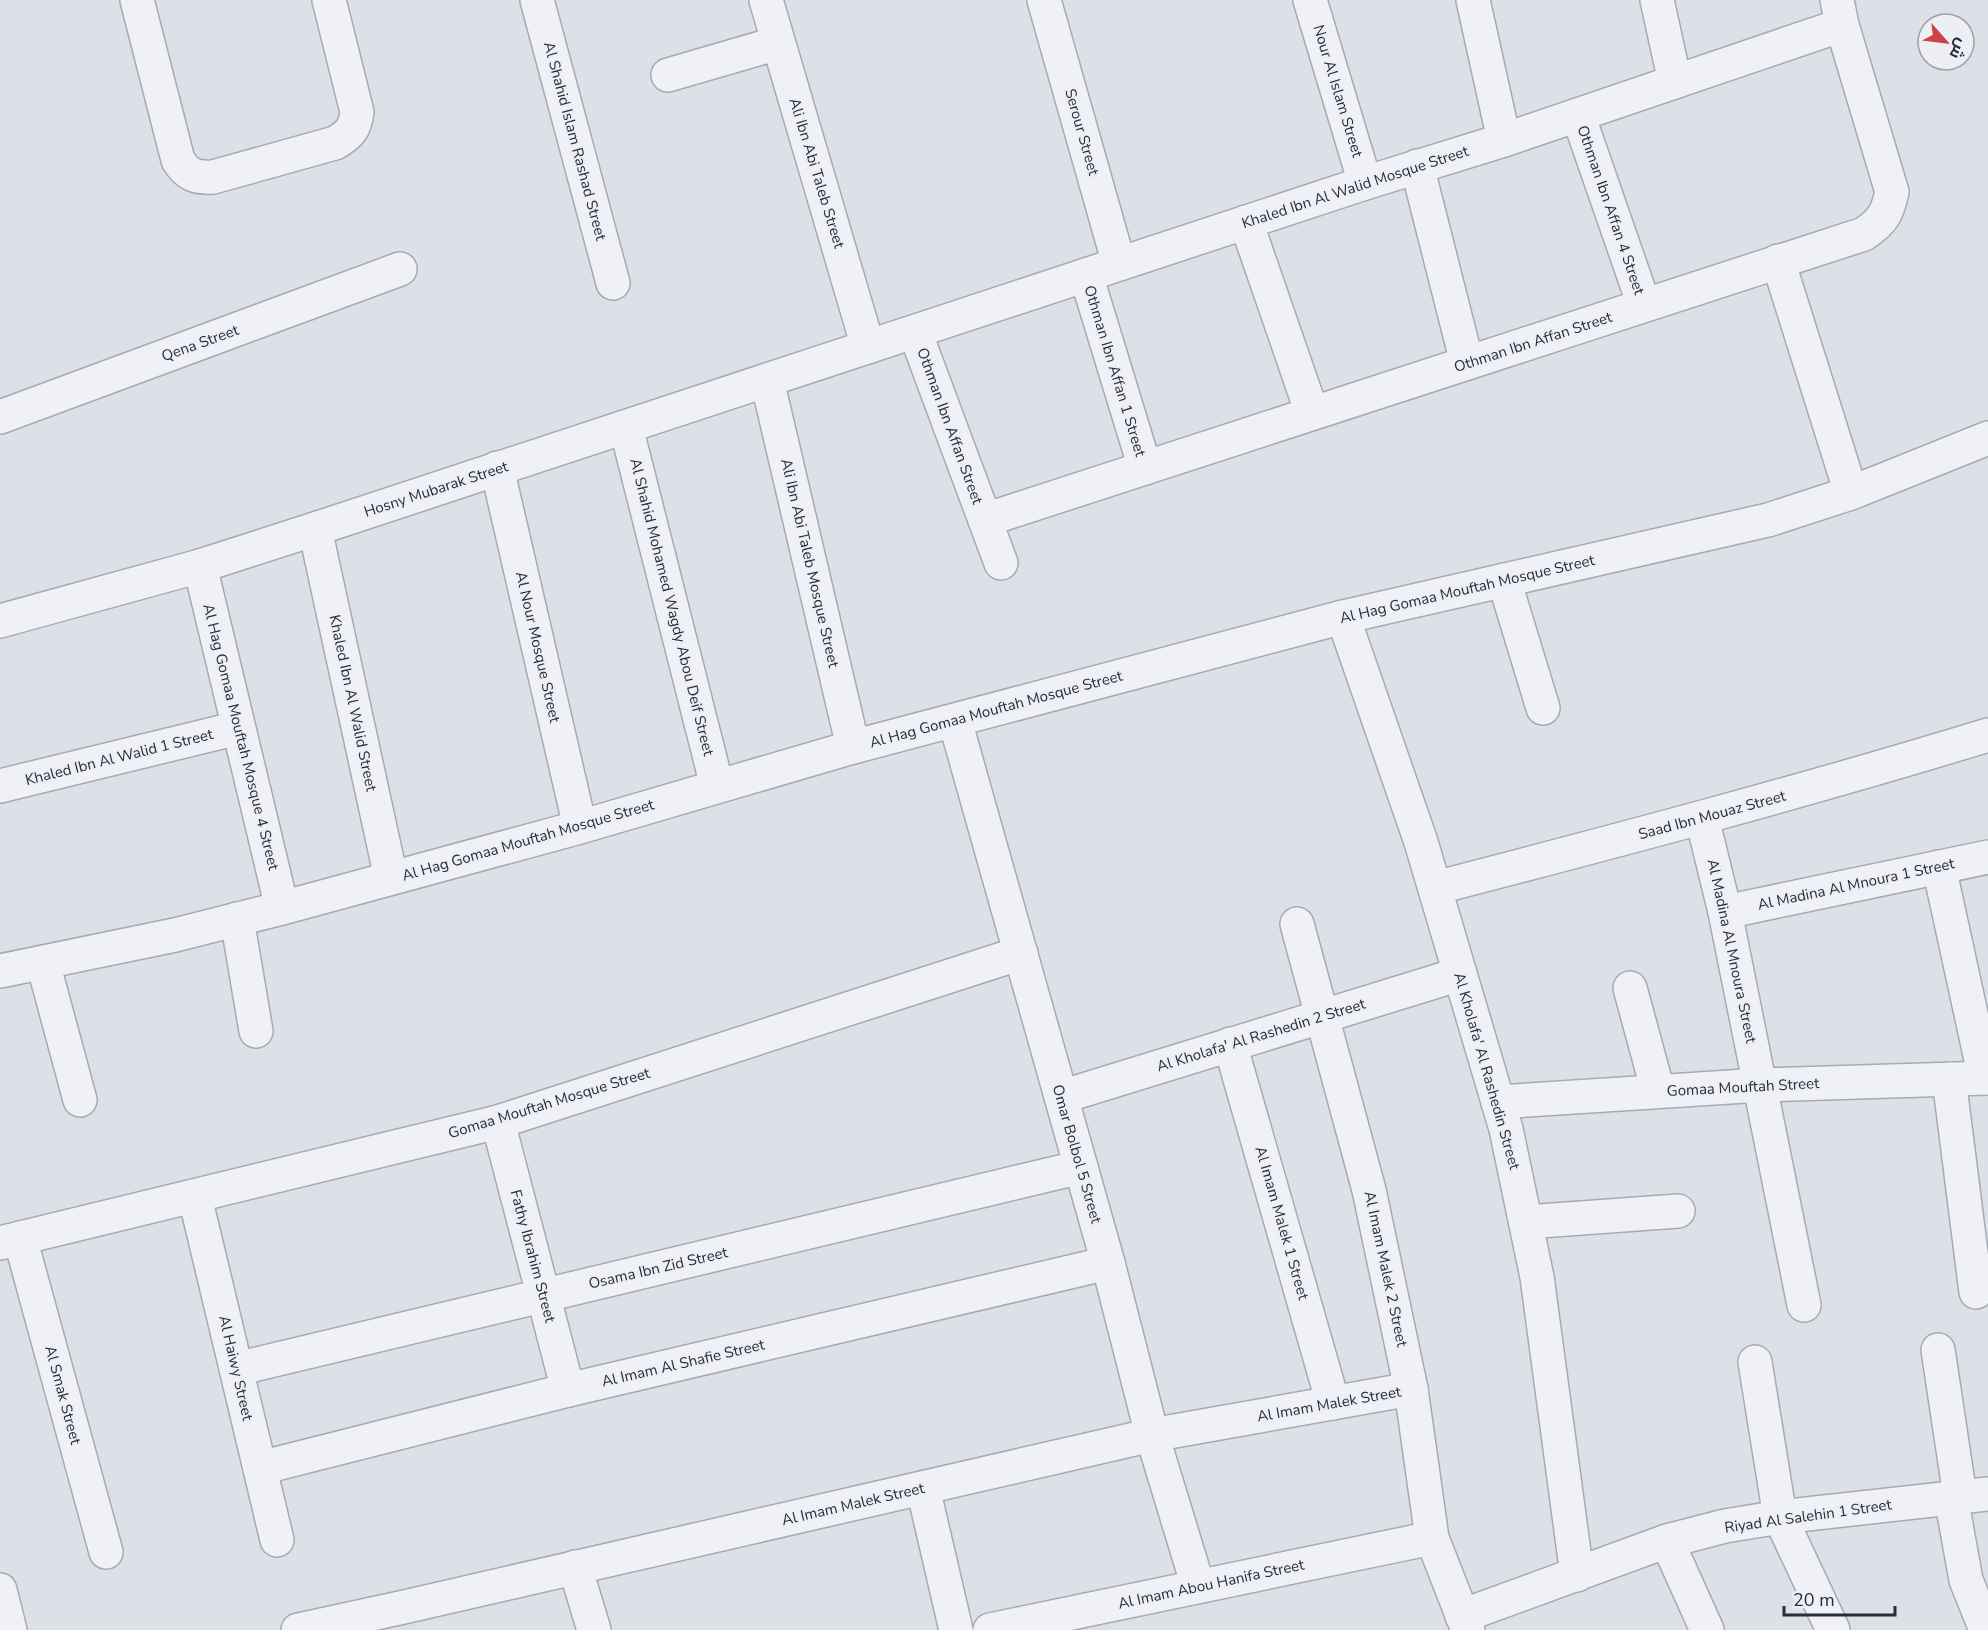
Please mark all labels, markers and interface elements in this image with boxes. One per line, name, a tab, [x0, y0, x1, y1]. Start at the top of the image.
north arrow	[1916, 12, 1976, 72]
street label: Nour Al Islam Street	[1308, 22, 1368, 160]
text: ش	[1944, 34, 1973, 63]
street label: Al Shahid Islam Rashad Street	[539, 39, 611, 243]
street label: Serour Street	[1060, 86, 1104, 178]
street label: Ali Ibn Abi Taleb Street	[785, 95, 850, 251]
street label: Othman Ibn Affan 4 Street	[1573, 123, 1650, 298]
street label: Khaled Ibn Al Walid Mosque Street	[1239, 141, 1472, 233]
street label: Othman Ibn Affan 1 Street	[1079, 283, 1151, 460]
street label: Othman Ibn Affan Street	[1451, 307, 1615, 377]
street label: Qena Street	[159, 320, 242, 366]
street label: Othman Ibn Affan Street	[912, 345, 988, 508]
street label: Hosny Mubarak Street	[361, 456, 511, 522]
street label: Al Shahid Mohamed Wagdy Abou Deif Street	[625, 456, 719, 759]
street label: Ali Ibn Abi Taleb Mosque Street	[776, 457, 844, 670]
street label: Al Hag Gomaa Mouftah Mosque Street	[1338, 550, 1597, 628]
street label: Al Nour Mosque Street	[511, 569, 565, 725]
street label: Al Hag Gomaa Mouftah Mosque 4 Street	[198, 602, 284, 873]
street label: Khaled Ibn Al Walid Street	[325, 613, 382, 794]
street label: Al Hag Gomaa Mouftah Mosque Street	[867, 665, 1125, 752]
street label: Khaled Ibn Al Walid 1 Street	[23, 724, 216, 790]
street label: Saad Ibn Mouaz Street	[1636, 785, 1789, 844]
street label: Al Hag Gomaa Mouftah Mosque Street	[400, 794, 657, 886]
street label: Al Madina Al Mnoura 1 Street	[1756, 853, 1957, 915]
street label: Al Madina Al Mnoura Street	[1703, 857, 1761, 1046]
street label: Al Kholafa' Al Rashedin Street	[1449, 970, 1525, 1173]
street label: Al Kholafa' Al Rashedin 2 Street	[1154, 993, 1368, 1076]
street label: Gomaa Mouftah Mosque Street	[446, 1063, 653, 1143]
street label: Gomaa Mouftah Street	[1666, 1073, 1820, 1101]
street label: Omar Bolbol 5 Street	[1048, 1082, 1107, 1226]
street label: Al Imam Malek 1 Street	[1251, 1144, 1314, 1303]
street label: Fathy Ibrahim Street	[506, 1187, 561, 1325]
street label: Al Imam Malek 2 Street	[1360, 1189, 1412, 1349]
street label: Osama Ibn Zid Street	[587, 1242, 730, 1294]
street label: Al Haiwy Street	[214, 1313, 258, 1423]
street label: Al Imam Al Shafie Street	[600, 1334, 767, 1391]
street label: Al Smak Street	[40, 1343, 86, 1447]
street label: Al Imam Malek Street	[1255, 1381, 1403, 1427]
street label: Al Imam Malek Street	[780, 1478, 927, 1530]
street label: Riyad Al Salehin 1 Street	[1723, 1494, 1894, 1538]
street label: Al Imam Abou Hanifa Street	[1116, 1554, 1307, 1614]
scale bar	[1784, 1579, 1895, 1617]
text: 20 m	[1793, 1588, 1835, 1612]

